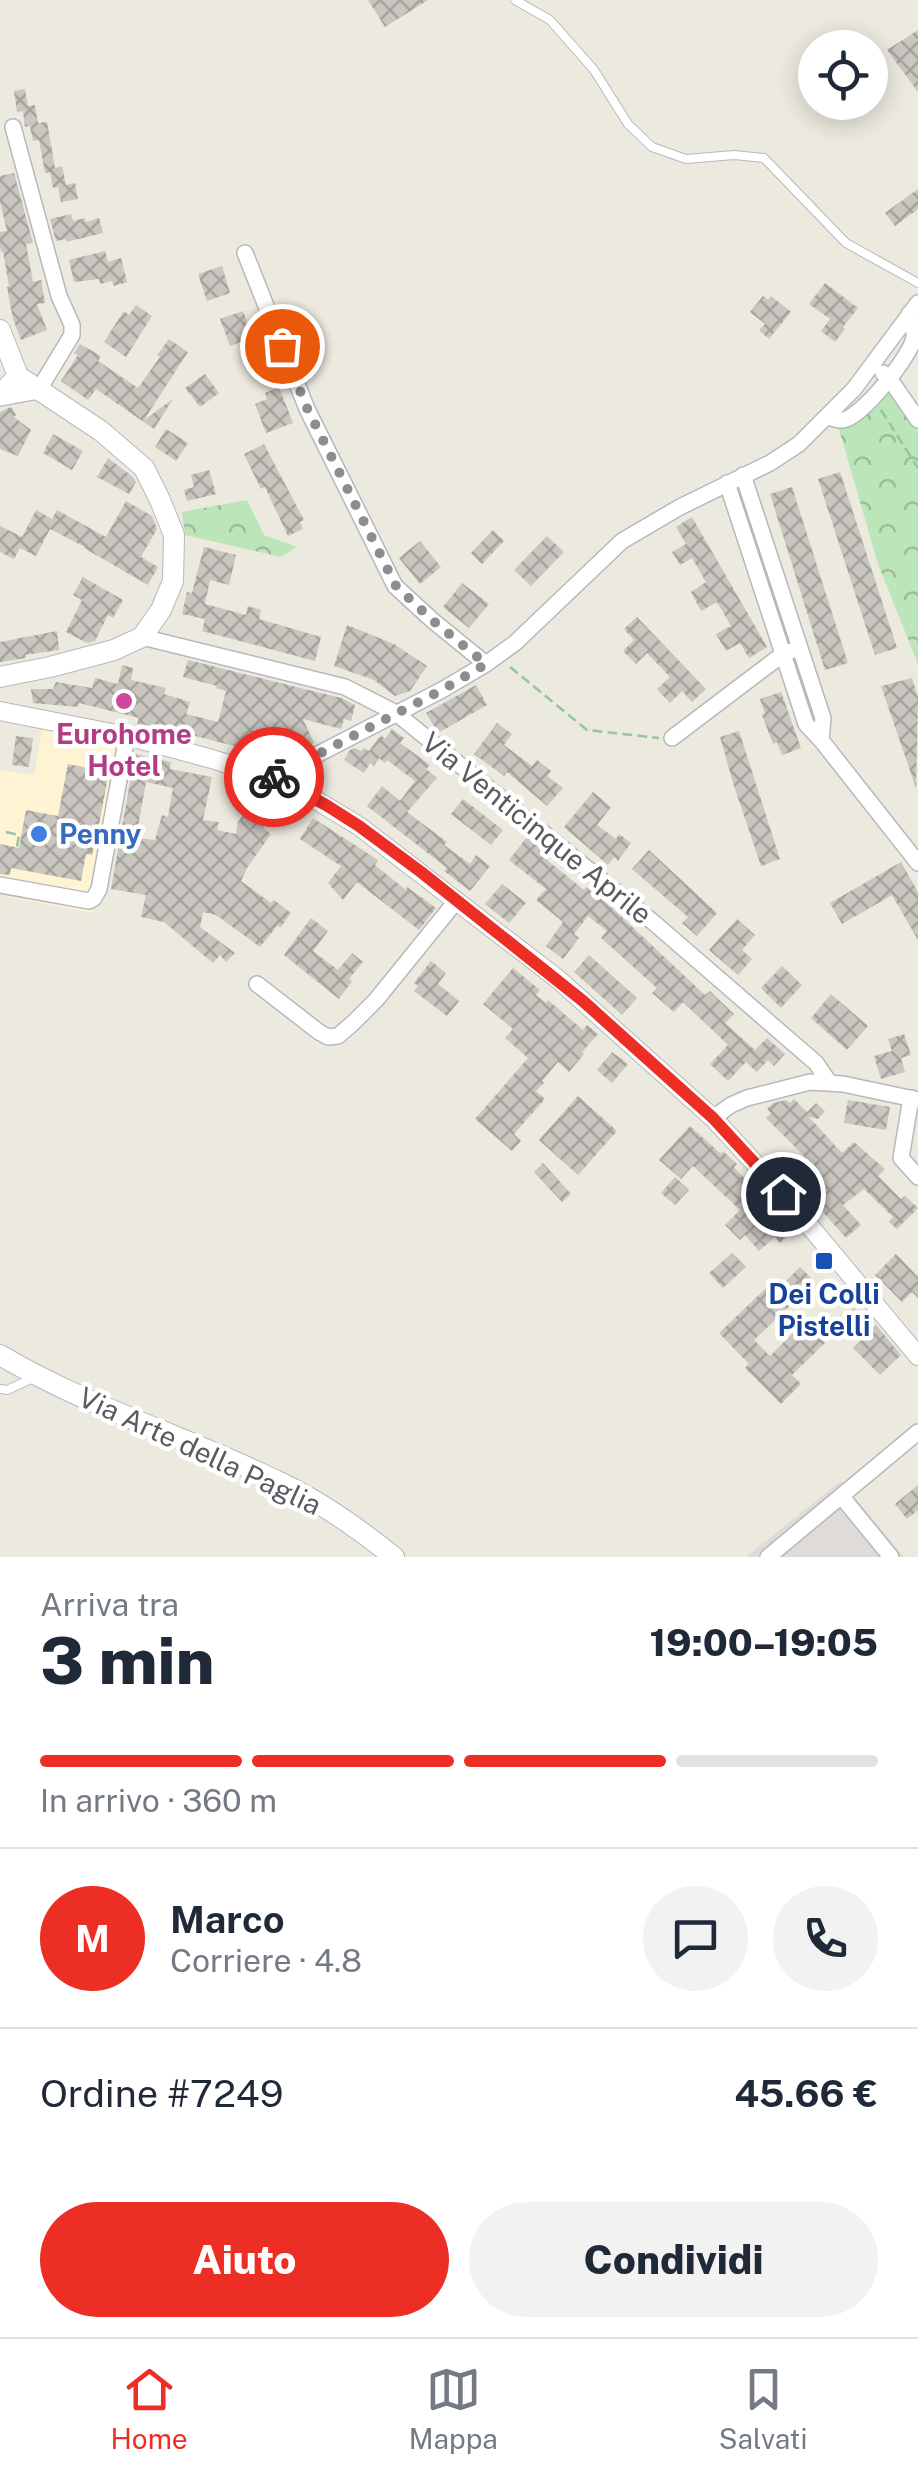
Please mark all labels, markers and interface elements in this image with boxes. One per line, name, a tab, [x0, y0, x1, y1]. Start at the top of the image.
map controls	[798, 30, 888, 120]
button: locate	[798, 30, 888, 120]
pin	[240, 304, 325, 389]
icon: bag	[255, 319, 310, 374]
marker: Eurohome Hotel	[113, 690, 135, 712]
place label: Eurohome Hotel	[56, 717, 192, 782]
street label: Via Venticinque Aprile	[416, 725, 659, 930]
courier	[224, 727, 324, 827]
icon: bike	[247, 750, 302, 805]
place label: Penny	[59, 817, 142, 850]
marker: Penny	[28, 823, 50, 845]
pin	[741, 1152, 826, 1237]
icon: home	[756, 1167, 811, 1222]
marker: Dei Colli Pistelli	[813, 1250, 835, 1272]
place label: Dei Colli Pistelli	[768, 1277, 880, 1342]
street label: Via Arte della Paglia	[74, 1380, 327, 1521]
text: Arriva tra	[40, 1586, 179, 1623]
text: 19:00–19:05	[649, 1620, 878, 1665]
text: 3 min	[40, 1622, 215, 1699]
text: In arrivo · 360 m	[40, 1782, 277, 1819]
button: chat	[643, 1886, 748, 1991]
button: phone	[773, 1886, 878, 1991]
text: Marco	[170, 1897, 285, 1942]
text: M	[75, 1916, 110, 1961]
text: Corriere · 4.8	[170, 1942, 362, 1979]
text: Ordine #7249	[40, 2071, 283, 2116]
text: 45.66 €	[734, 2071, 878, 2116]
button: Aiuto	[40, 2202, 449, 2317]
button: Condividi	[469, 2202, 878, 2317]
tab: Home	[111, 2362, 188, 2455]
tab: Mappa	[409, 2362, 498, 2455]
tab: Salvati	[719, 2362, 807, 2455]

